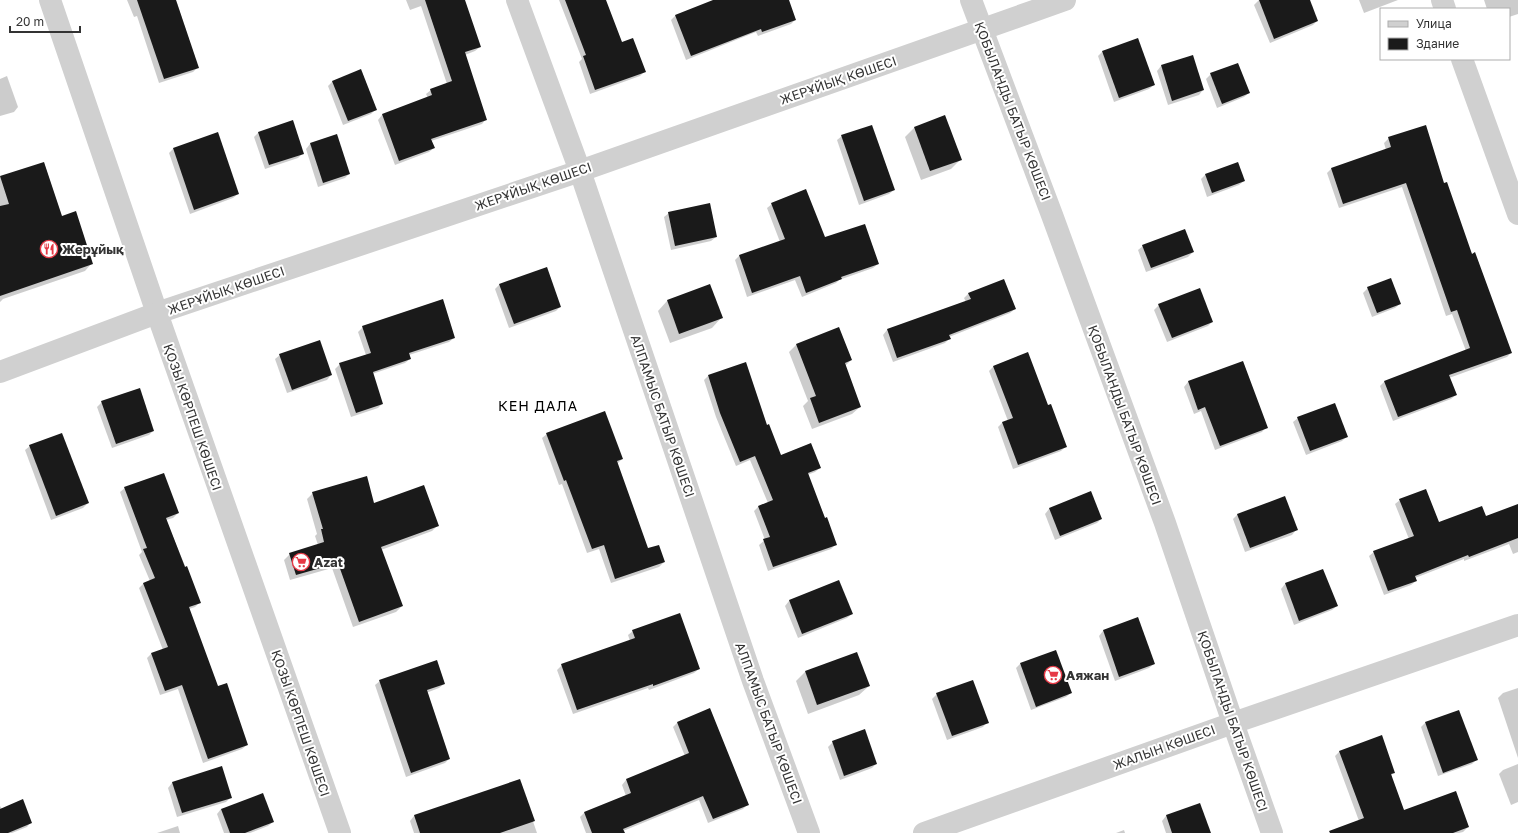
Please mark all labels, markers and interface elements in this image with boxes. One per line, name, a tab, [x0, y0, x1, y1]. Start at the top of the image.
scale bar	[10, 8, 80, 34]
legend	[1380, 8, 1510, 60]
text: 20 m	[16, 14, 44, 29]
text: Улица	[1416, 16, 1452, 31]
street label: ҚОБЫЛАНДЫ БАТЫР КӨШЕСІ	[971, 19, 1055, 203]
text: Здание	[1416, 36, 1459, 51]
street label: ЖЕРҰЙЫҚ КӨШЕСІ	[778, 53, 898, 107]
street label: ЖЕРҰЙЫҚ КӨШЕСІ	[473, 159, 593, 213]
restaurant icon: Жерұйық	[39, 239, 59, 259]
place label: Жерұйық	[62, 241, 124, 257]
street label: ЖЕРҰЙЫҚ КӨШЕСІ	[166, 263, 286, 317]
street label: ҚОБЫЛАНДЫ БАТЫР КӨШЕСІ	[1085, 323, 1165, 507]
street label: АЛПАМЫС БАТЫР КӨШЕСІ	[628, 333, 698, 499]
street label: ҚОЗЫ КӨРПЕШ КӨШЕСІ	[160, 342, 226, 492]
district label: КЕН ДАЛА	[498, 397, 578, 414]
supermarket icon: Azat	[291, 552, 311, 572]
place label: Azat	[314, 554, 343, 570]
street label: ҚОБЫЛАНДЫ БАТЫР КӨШЕСІ	[1194, 628, 1272, 814]
street label: АЛПАМЫС БАТЫР КӨШЕСІ	[732, 640, 806, 806]
street label: ҚОЗЫ КӨРПЕШ КӨШЕСІ	[268, 648, 334, 798]
supermarket icon: Аяжан	[1043, 665, 1063, 685]
place label: Аяжан	[1066, 667, 1109, 683]
street label: ЖАЛЫН КӨШЕСІ	[1111, 721, 1217, 773]

